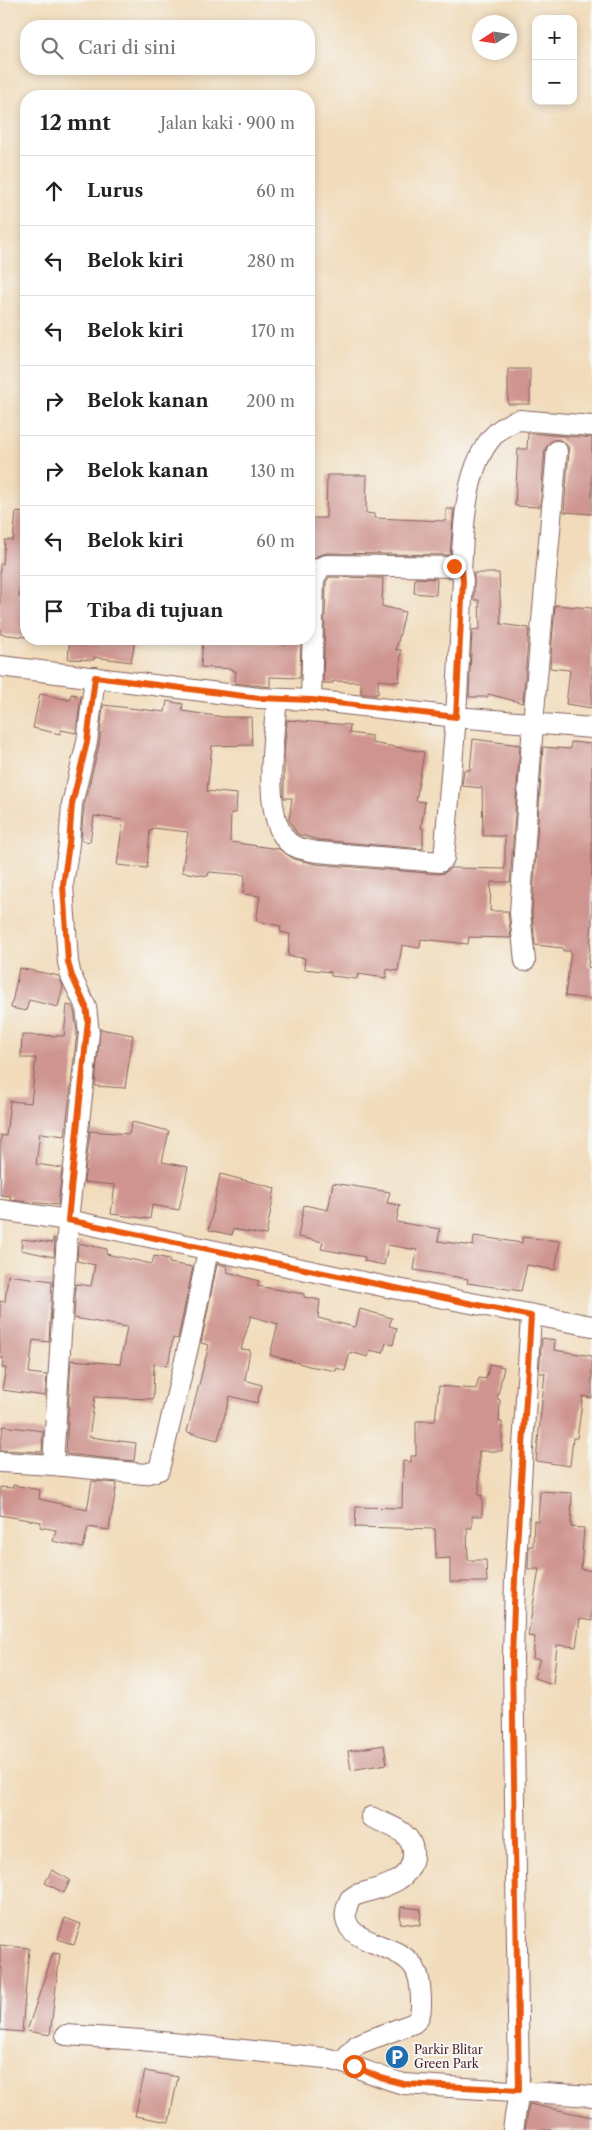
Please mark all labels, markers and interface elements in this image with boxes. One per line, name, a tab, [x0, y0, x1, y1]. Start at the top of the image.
north arrow	[472, 15, 517, 60]
map controls	[532, 15, 577, 105]
button: +	[532, 15, 577, 60]
search box	[20, 20, 315, 75]
icon: search	[38, 34, 66, 62]
text: Cari di sini	[78, 36, 176, 59]
button: −	[532, 60, 577, 105]
text: 12 mnt	[40, 110, 111, 135]
text: Jalan kaki · 900 m	[160, 113, 295, 133]
icon: ahead	[40, 177, 68, 205]
text: Lurus	[87, 179, 143, 202]
text: 60 m	[256, 181, 295, 201]
icon: left	[40, 247, 68, 275]
text: Belok kiri	[87, 249, 184, 272]
text: 280 m	[247, 251, 295, 271]
icon: left	[40, 317, 68, 345]
text: Belok kiri	[87, 319, 184, 342]
text: 170 m	[251, 321, 295, 341]
icon: right	[40, 387, 68, 415]
text: Belok kanan	[87, 389, 209, 412]
text: 200 m	[246, 391, 295, 411]
icon: right	[40, 457, 68, 485]
text: Belok kanan	[87, 459, 209, 482]
text: 130 m	[250, 461, 295, 481]
icon: left	[40, 527, 68, 555]
text: Belok kiri	[87, 529, 184, 552]
text: 60 m	[256, 531, 295, 551]
route end	[443, 555, 466, 578]
icon: arrive	[40, 597, 68, 625]
text: Tiba di tujuan	[87, 599, 223, 622]
place label: Parkir Blitar Green Park	[414, 2042, 483, 2071]
parking icon: Parkir Blitar Green Park	[384, 2044, 410, 2070]
route start	[343, 2055, 366, 2078]

